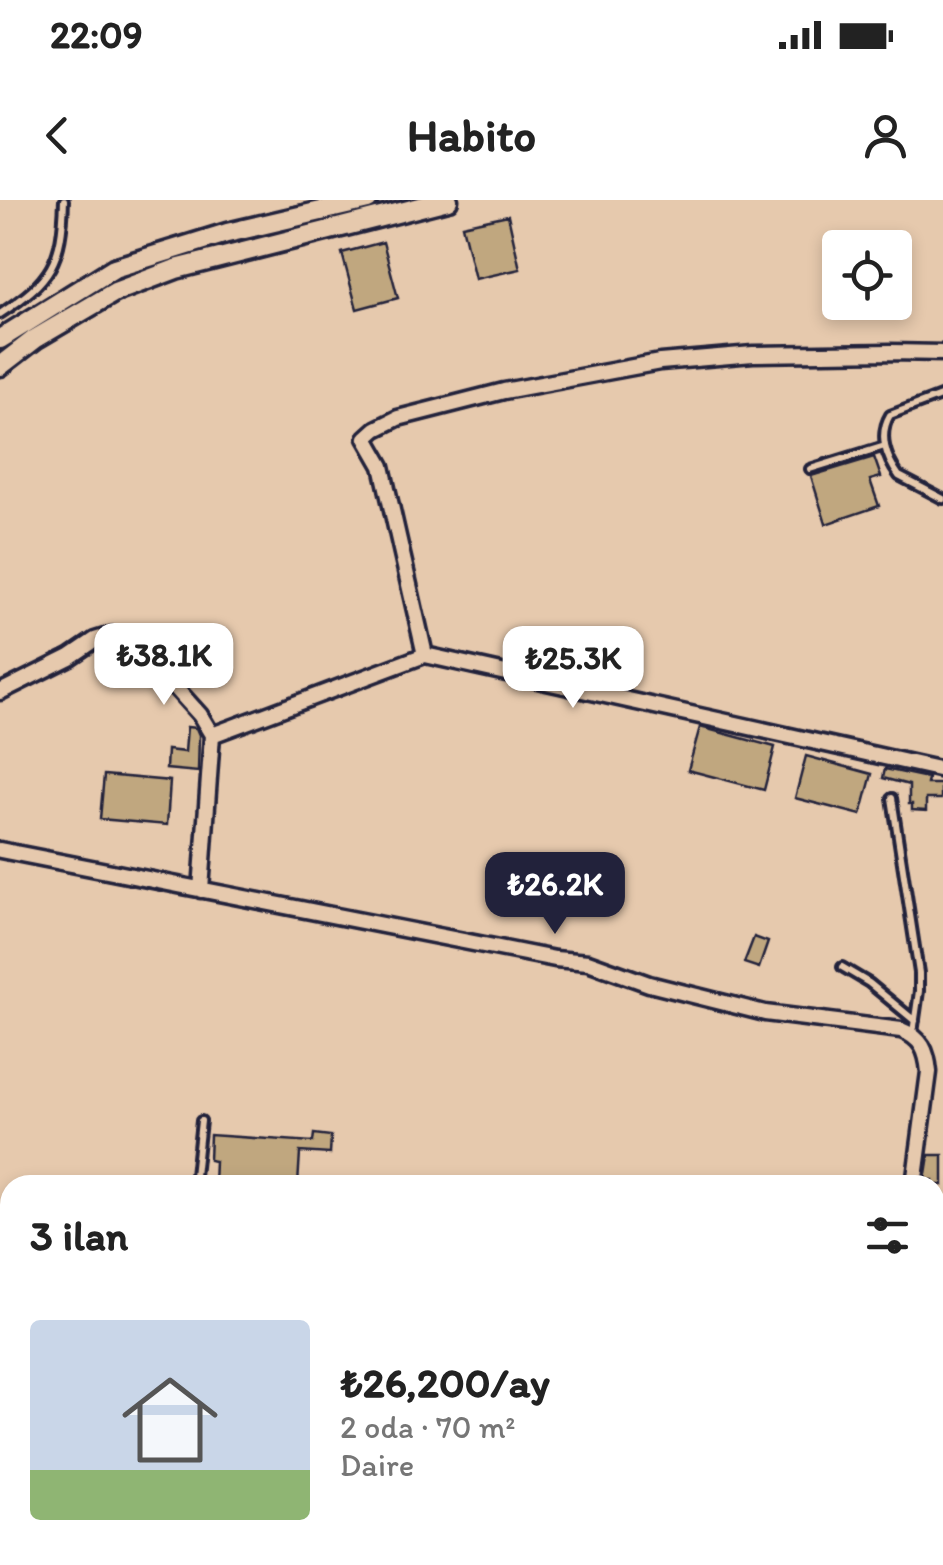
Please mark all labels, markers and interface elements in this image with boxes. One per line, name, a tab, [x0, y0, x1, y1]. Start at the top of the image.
text: 22:09	[50, 12, 143, 58]
icon: back	[30, 108, 85, 163]
text: Habito	[407, 108, 536, 162]
icon: person	[858, 108, 913, 163]
map controls	[822, 230, 912, 320]
button: locate	[822, 230, 912, 320]
pin: ₺38.1K	[83, 623, 245, 708]
pin: ₺25.3K	[492, 626, 654, 711]
text: ₺38.1K	[116, 636, 212, 674]
text: ₺25.3K	[525, 639, 621, 677]
pin: ₺26.2K	[474, 852, 636, 937]
text: ₺26.2K	[507, 865, 603, 903]
icon: filters	[860, 1208, 915, 1263]
text: 3 ilan	[30, 1210, 128, 1261]
text: ₺26,200/ay	[340, 1357, 550, 1408]
icon: home	[110, 1360, 230, 1480]
text: 2 oda · 70 m²	[340, 1408, 516, 1446]
text: Daire	[340, 1446, 414, 1484]

